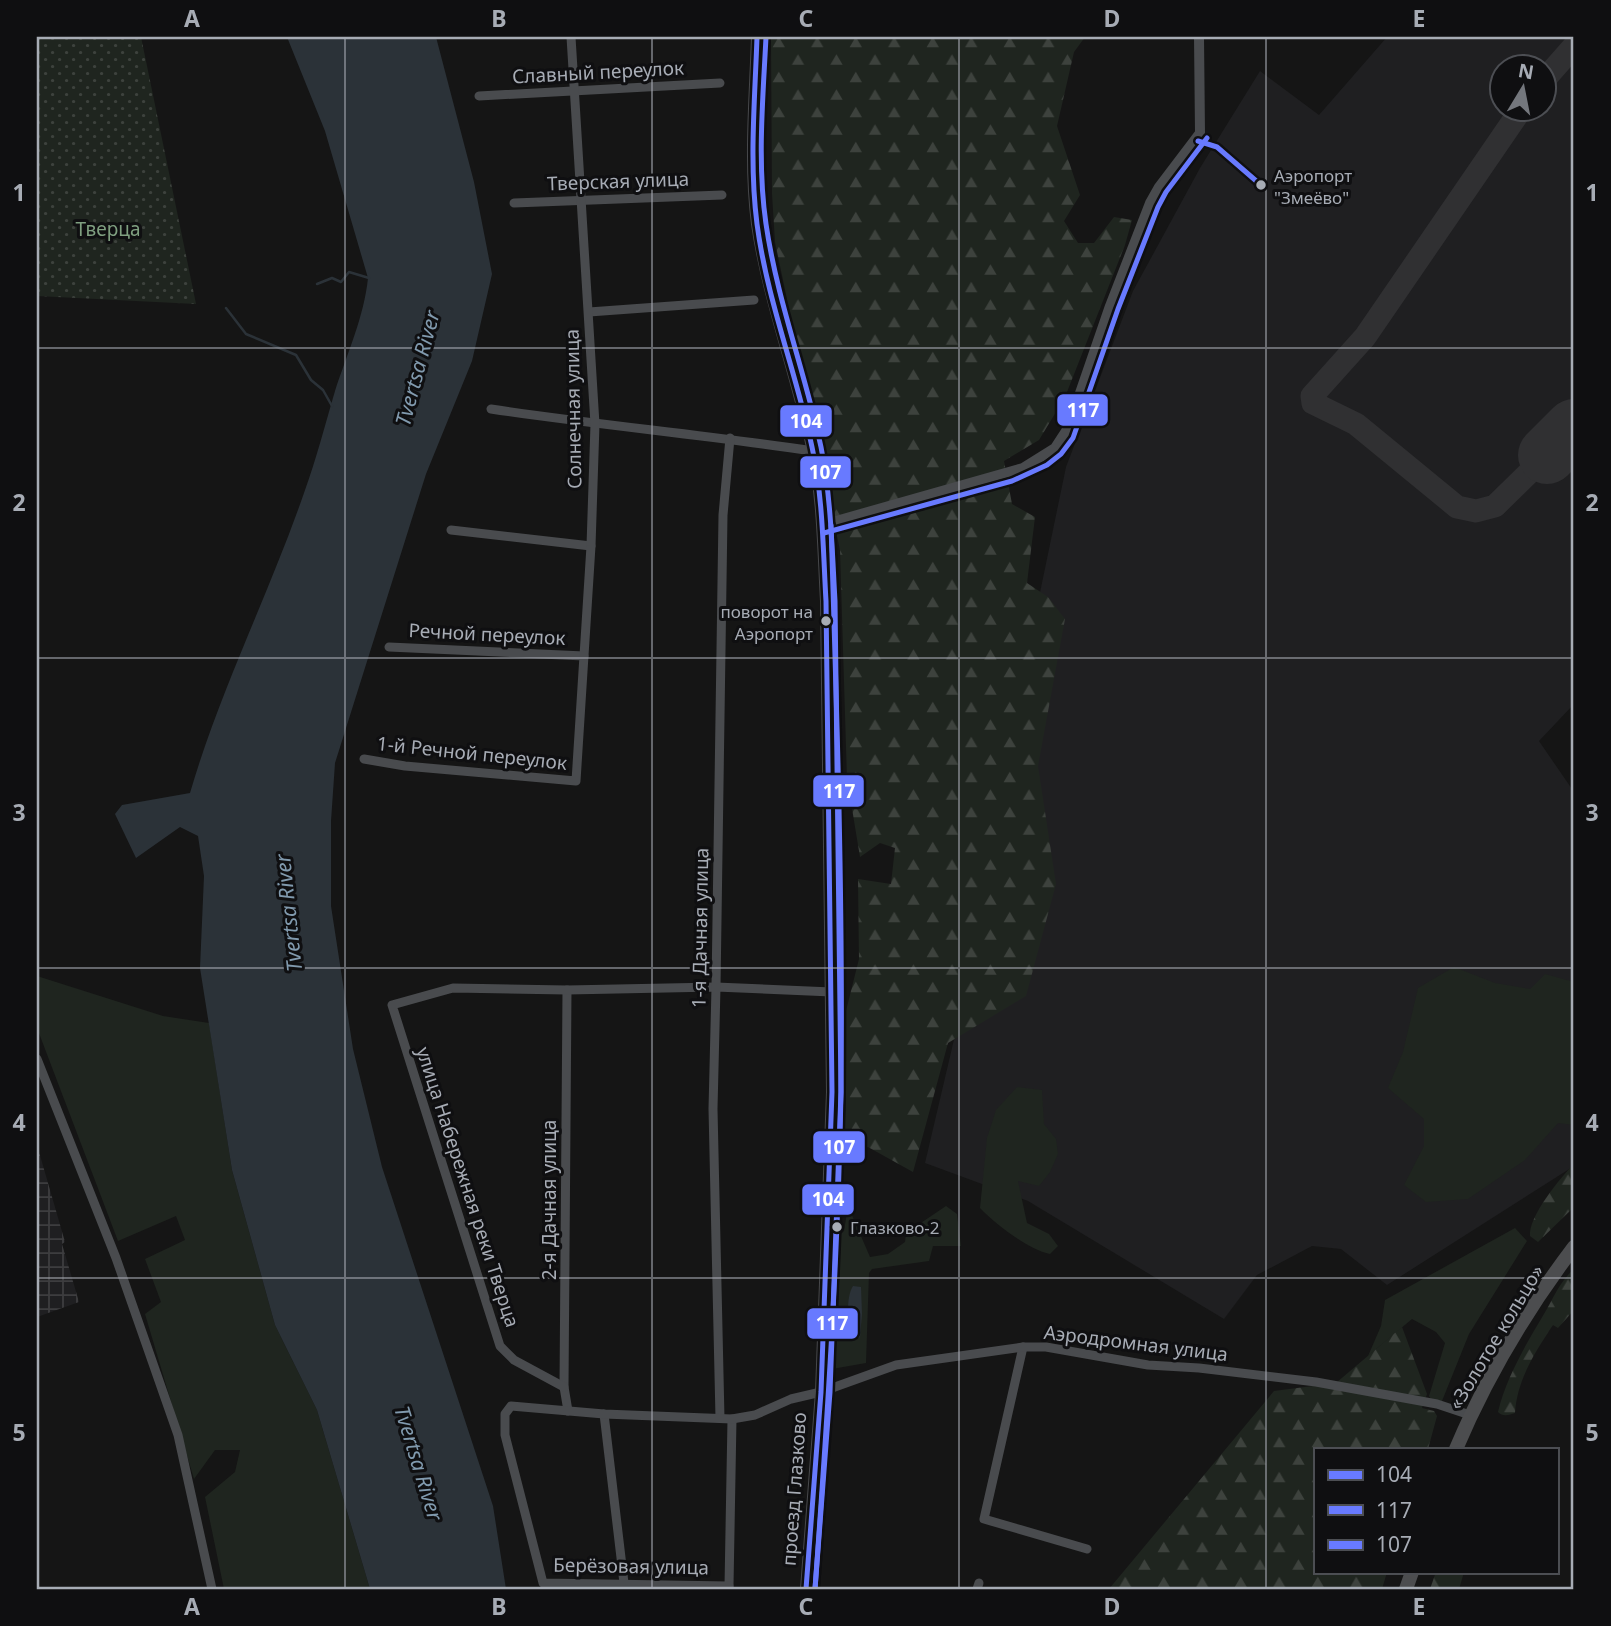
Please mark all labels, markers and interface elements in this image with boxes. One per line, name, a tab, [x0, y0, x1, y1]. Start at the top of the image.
text: A	[184, 2, 200, 34]
text: B	[491, 2, 507, 34]
text: C	[799, 2, 814, 34]
text: D	[1104, 2, 1120, 34]
text: E	[1413, 2, 1425, 34]
north arrow	[1488, 52, 1558, 122]
street label: Славный переулок	[511, 55, 685, 89]
text: N	[1516, 57, 1536, 85]
place label: Аэропорт "Змеёво"	[1274, 164, 1352, 209]
street label: Тверская улица	[547, 166, 689, 196]
text: 1	[12, 176, 26, 208]
text: 1	[1585, 176, 1599, 208]
marker: Аэропорт "Змеёво"	[1254, 178, 1268, 192]
park label: Тверца	[76, 216, 140, 242]
water label: Tvertsa River	[388, 306, 446, 429]
street label: Солнечная улица	[559, 329, 587, 489]
line badge: 117	[1056, 393, 1109, 427]
text: 117	[1067, 397, 1099, 423]
line badge: 104	[779, 404, 833, 438]
text: 104	[790, 408, 822, 434]
line badge: 107	[799, 455, 852, 489]
text: 107	[809, 459, 841, 485]
text: 2	[12, 486, 26, 518]
text: 2	[1585, 486, 1599, 518]
place label: поворот на Аэропорт	[720, 600, 813, 645]
marker: поворот на Аэропорт	[819, 614, 833, 628]
street label: Речной переулок	[408, 617, 566, 651]
street label: 1-й Речной переулок	[376, 730, 568, 776]
line badge: 117	[812, 774, 865, 808]
text: 117	[823, 778, 855, 804]
text: 3	[12, 796, 26, 828]
text: 3	[1585, 796, 1599, 828]
street label: 1-я Дачная улица	[686, 848, 714, 1008]
water label: Tvertsa River	[268, 851, 308, 973]
street label: улица Набережная реки Тверца	[410, 1044, 526, 1330]
text: 4	[12, 1106, 26, 1138]
text: 4	[1585, 1106, 1599, 1138]
street label: 2-я Дачная улица	[536, 1120, 562, 1280]
line badge: 107	[812, 1130, 866, 1164]
text: 107	[823, 1134, 855, 1160]
line badge: 104	[801, 1183, 855, 1216]
text: 104	[812, 1186, 844, 1212]
place label: Глазково-2	[850, 1216, 940, 1239]
marker: Глазково-2	[830, 1220, 844, 1234]
street label: «Золотое кольцо»	[1442, 1260, 1550, 1414]
line badge: 117	[806, 1307, 859, 1340]
text: 117	[816, 1310, 848, 1336]
street label: Аэродромная улица	[1043, 1319, 1229, 1367]
water label: Tvertsa River	[388, 1402, 450, 1525]
street label: проезд Глазково	[776, 1411, 812, 1567]
text: 5	[12, 1416, 26, 1448]
text: 5	[1585, 1416, 1599, 1448]
legend	[1314, 1448, 1558, 1574]
text: 104	[1376, 1460, 1412, 1488]
text: 117	[1376, 1496, 1412, 1524]
text: 107	[1376, 1530, 1412, 1558]
street label: Берёзовая улица	[553, 1552, 709, 1580]
text: A	[184, 1590, 200, 1622]
text: B	[491, 1590, 507, 1622]
text: C	[799, 1590, 814, 1622]
text: D	[1104, 1590, 1120, 1622]
text: E	[1413, 1590, 1425, 1622]

